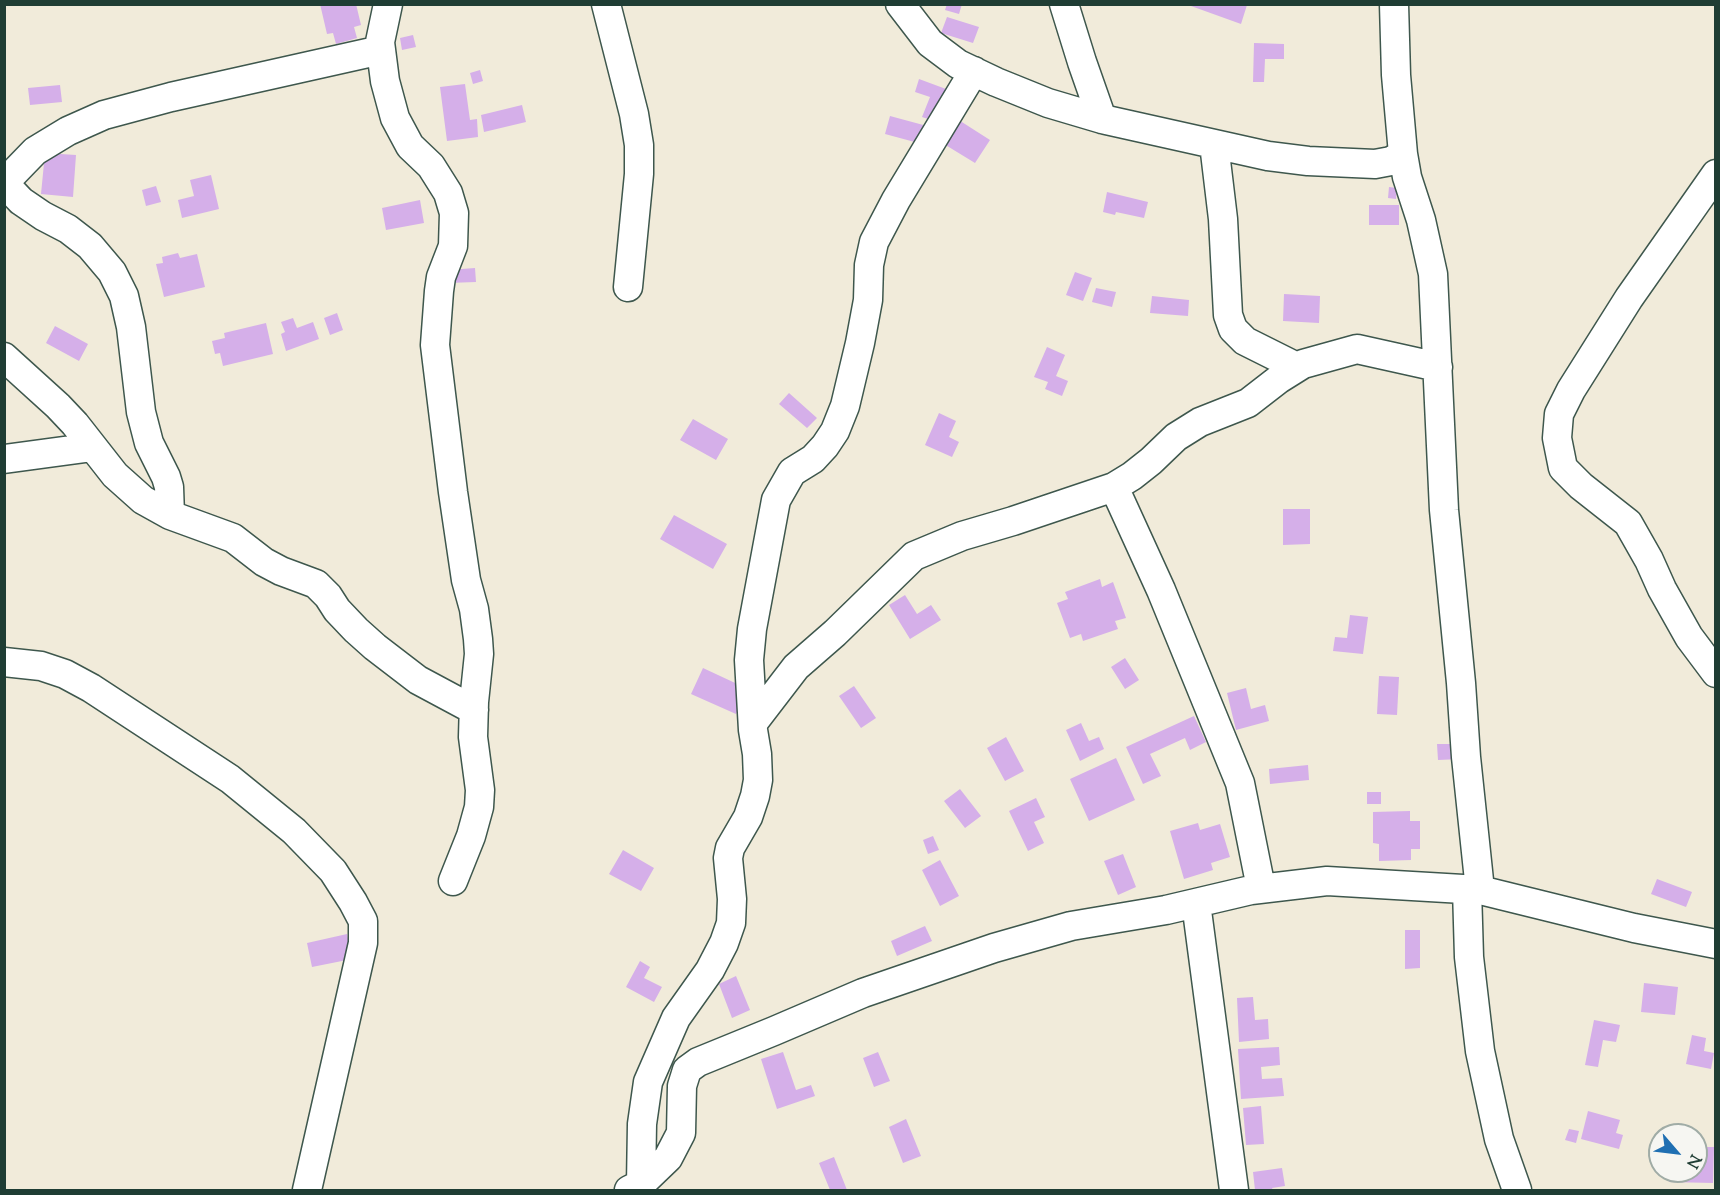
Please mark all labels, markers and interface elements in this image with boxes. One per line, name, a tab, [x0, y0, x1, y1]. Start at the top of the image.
north arrow	[1648, 1123, 1708, 1183]
text: N	[1679, 1150, 1706, 1172]

